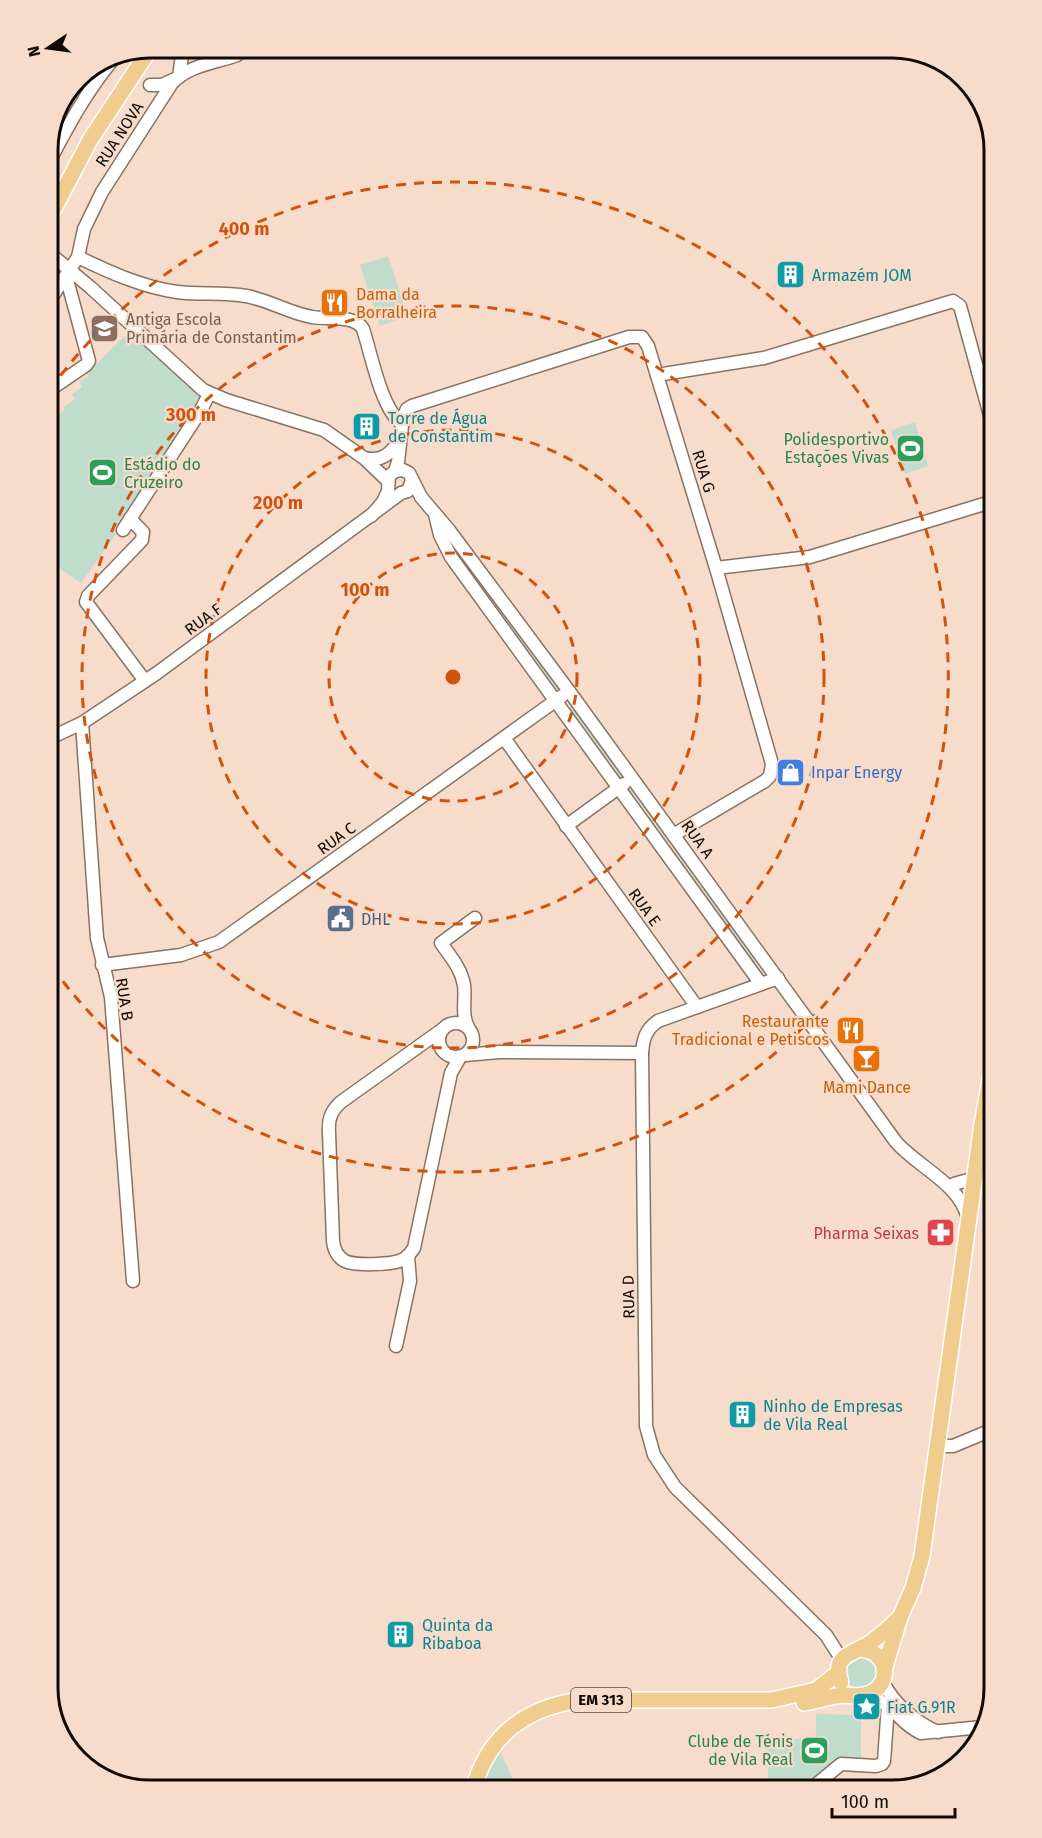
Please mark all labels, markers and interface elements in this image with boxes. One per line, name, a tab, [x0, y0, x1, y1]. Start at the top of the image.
north arrow	[18, 18, 78, 78]
text: N	[23, 44, 44, 59]
street label: RUA NOVA	[92, 98, 148, 170]
text: 400 m	[219, 218, 269, 240]
building icon: Armazém JOM	[775, 259, 807, 291]
place label: Armazém JOM	[812, 266, 912, 285]
place label: Dama da Borralheira	[356, 285, 437, 322]
restaurant icon: Dama da Borralheira	[319, 287, 351, 319]
place label: Antiga Escola Primária de Constantim	[126, 310, 297, 347]
school or university icon: Antiga Escola Primária de Constantim	[89, 312, 121, 344]
text: 300 m	[165, 404, 216, 426]
place label: Torre de Água de Constantim	[388, 408, 493, 446]
building icon: Torre de Água de Constantim	[351, 411, 383, 443]
place label: Polidesportivo Estações Vivas	[783, 430, 889, 468]
sports icon: Polidesportivo Estações Vivas	[894, 432, 926, 464]
street label: RUA G	[688, 448, 719, 495]
place label: Estádio do Cruzeiro	[124, 455, 201, 492]
sports icon: Estádio do Cruzeiro	[87, 457, 119, 489]
text: 200 m	[253, 492, 303, 514]
text: 100 m	[341, 579, 389, 601]
street label: RUA F	[181, 600, 226, 639]
centre of rings	[443, 667, 463, 687]
shop icon: Inpar Energy	[774, 756, 806, 788]
place label: Inpar Energy	[811, 763, 902, 782]
street label: RUA A	[677, 816, 718, 863]
street label: RUA C	[314, 818, 359, 859]
street label: RUA E	[625, 885, 665, 930]
public building icon: DHL	[324, 903, 356, 935]
place label: DHL	[361, 910, 390, 929]
street label: RUA B	[112, 976, 137, 1022]
place label: Restaurante Tradicional e Petiscos	[672, 1012, 829, 1049]
restaurant icon: Restaurante Tradicional e Petiscos	[834, 1014, 866, 1046]
bar icon: Mami Dance	[851, 1043, 883, 1075]
place label: Mami Dance	[823, 1078, 911, 1097]
pharmacy icon: Pharma Seixas	[924, 1217, 956, 1249]
place label: Pharma Seixas	[814, 1224, 919, 1243]
street label: RUA D	[619, 1275, 638, 1319]
place label: Ninho de Empresas de Vila Real	[763, 1397, 903, 1434]
building icon: Ninho de Empresas de Vila Real	[726, 1399, 758, 1431]
place label: Quinta da Ribaboa	[422, 1616, 493, 1653]
building icon: Quinta da Ribaboa	[385, 1618, 417, 1650]
road number: EM 313	[571, 1688, 631, 1712]
place icon: Fiat G.91R	[850, 1691, 882, 1723]
place label: Fiat G.91R	[887, 1698, 956, 1717]
place label: Clube de Ténis de Vila Real	[688, 1732, 793, 1769]
sports icon: Clube de Ténis de Vila Real	[798, 1734, 830, 1766]
scale bar	[832, 1781, 955, 1819]
text: 100 m	[841, 1791, 889, 1813]

